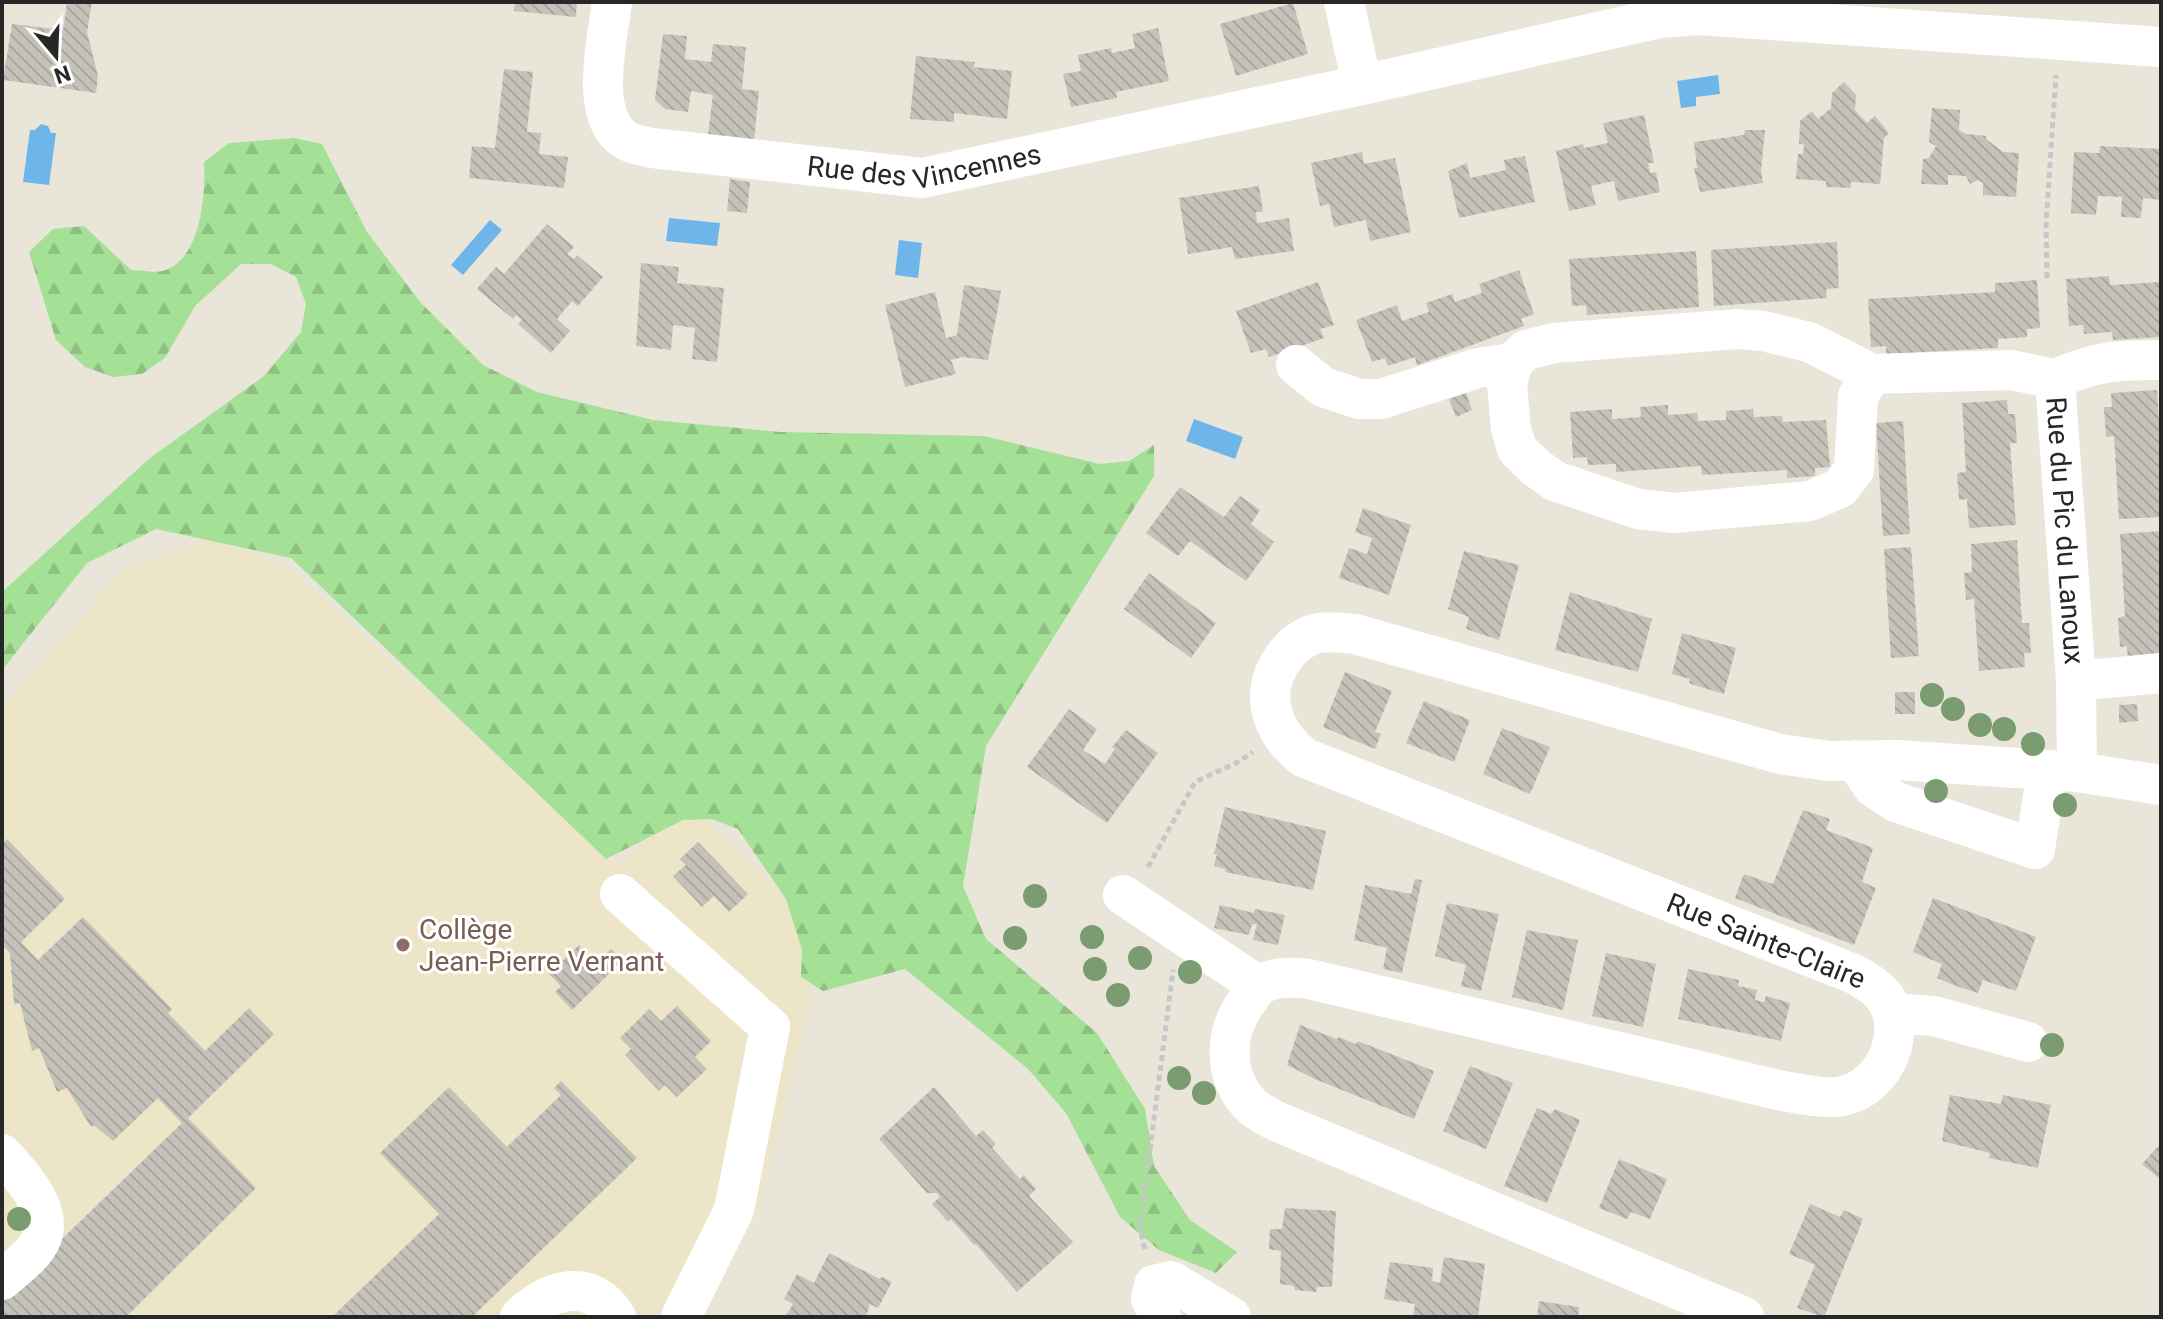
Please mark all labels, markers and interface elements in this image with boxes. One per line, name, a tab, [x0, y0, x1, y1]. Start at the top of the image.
north arrow	[16, 16, 96, 96]
text: N	[51, 60, 74, 89]
street label: Rue des Vincennes	[806, 137, 1044, 196]
street label: Rue du Pic du Lanoux	[2040, 396, 2091, 666]
street label: Rue Sainte-Claire	[1662, 886, 1870, 996]
place label: Collège Jean-Pierre Vernant	[419, 913, 664, 978]
marker: Collège Jean-Pierre Vernant	[394, 936, 412, 954]

